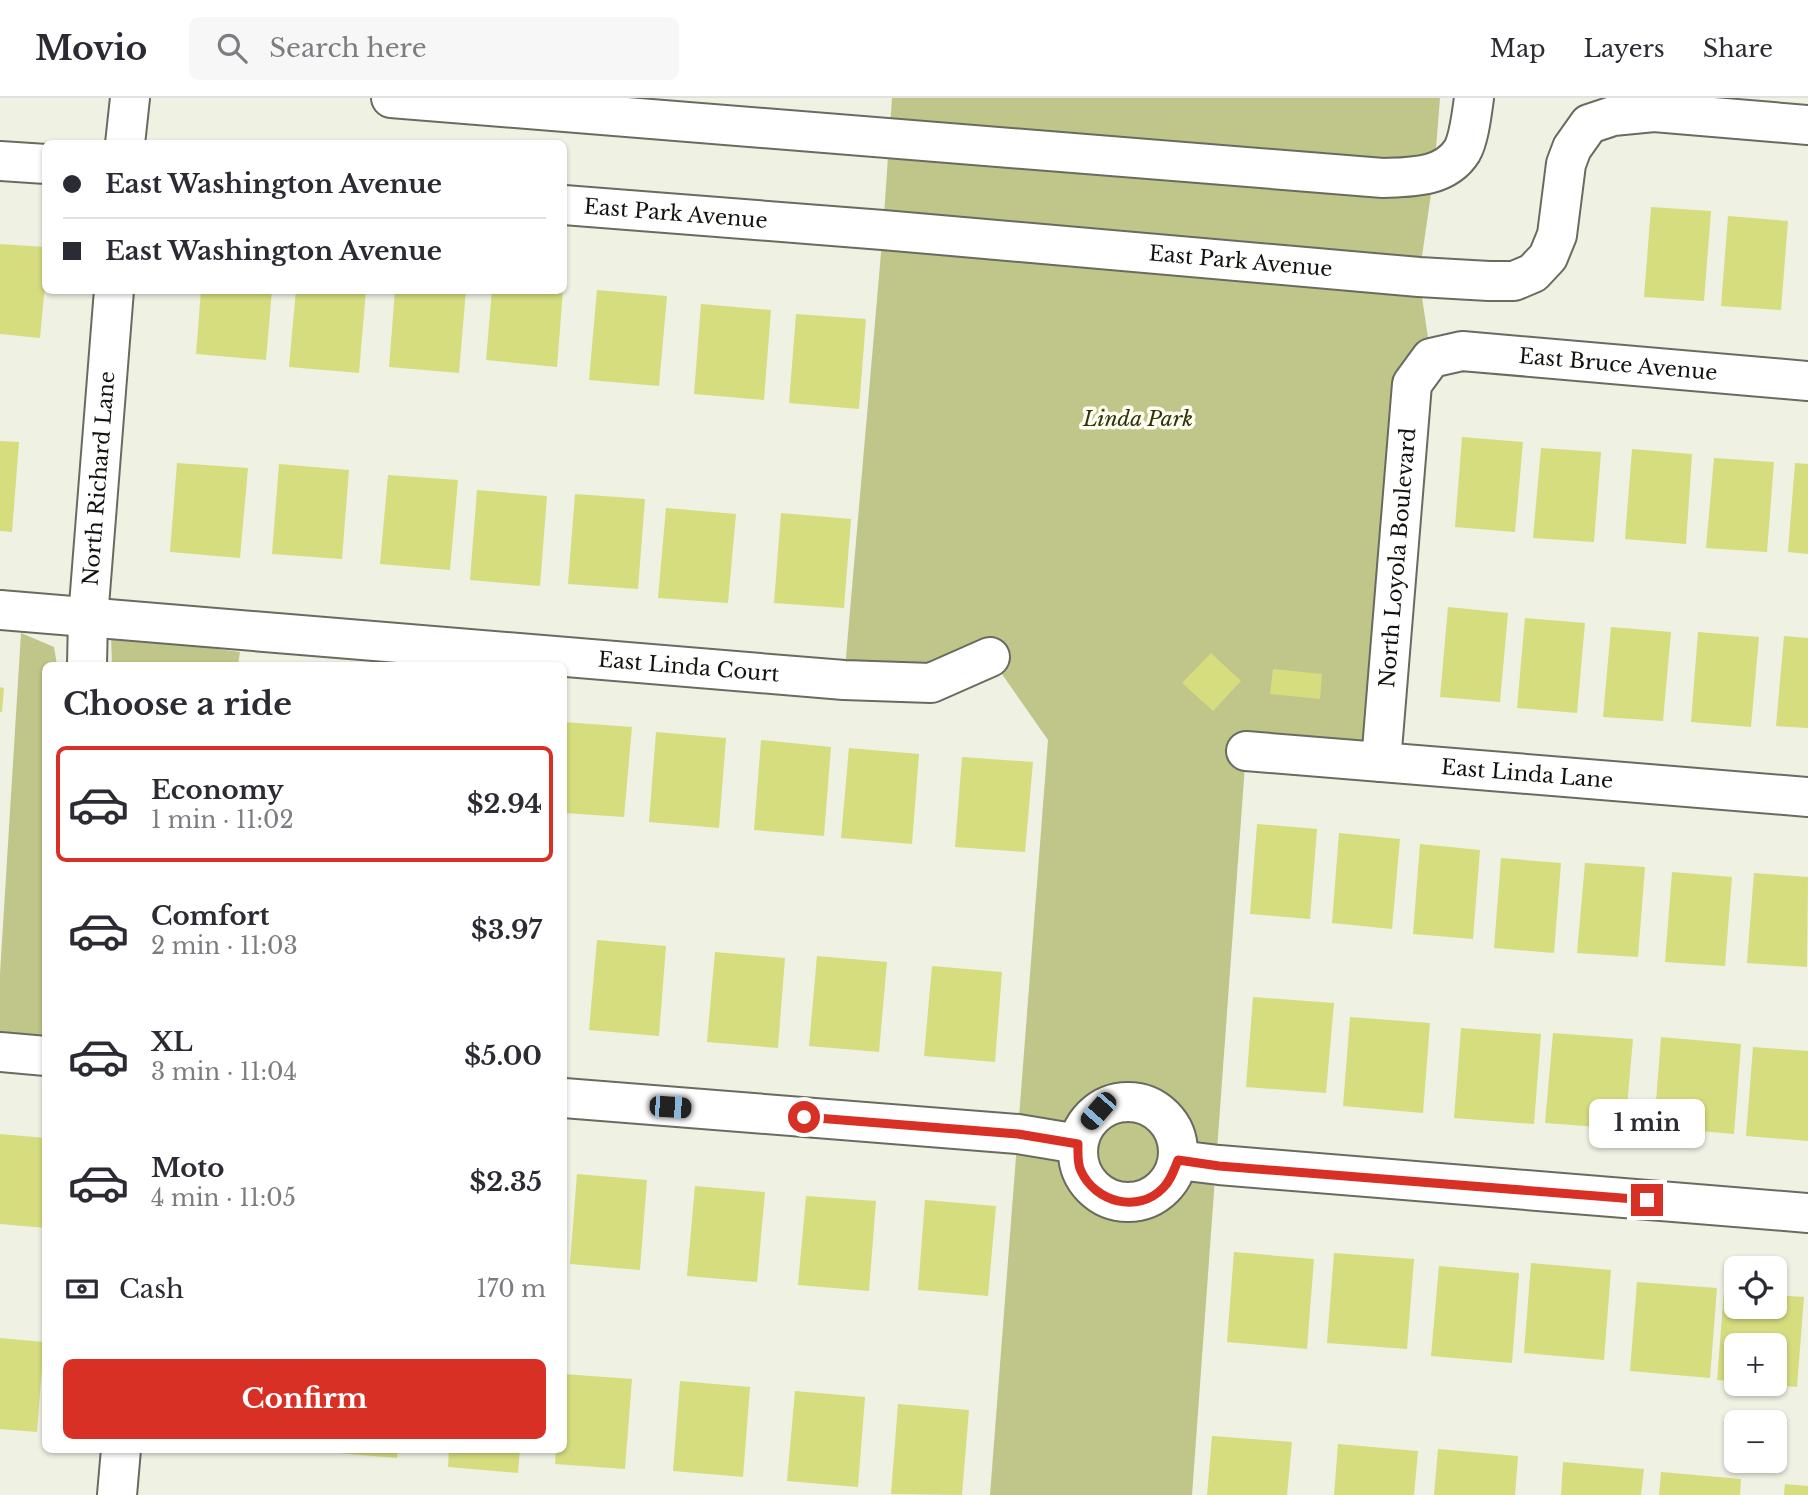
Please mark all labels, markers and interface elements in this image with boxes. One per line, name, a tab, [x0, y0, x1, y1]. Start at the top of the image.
search box	[189, 17, 679, 80]
text: Movio	[35, 28, 147, 69]
icon: search	[213, 29, 251, 67]
text: Search here	[269, 32, 427, 64]
text: Map	[1490, 34, 1546, 63]
text: Layers	[1584, 34, 1665, 63]
text: Share	[1703, 34, 1773, 63]
text: East Washington Avenue	[105, 168, 442, 200]
street label: East Park Avenue	[583, 194, 768, 234]
text: East Washington Avenue	[105, 235, 442, 267]
street label: East Park Avenue	[1148, 240, 1334, 282]
street label: East Bruce Avenue	[1518, 343, 1718, 386]
street label: North Richard Lane	[78, 370, 121, 587]
park label: Linda Park	[1082, 406, 1193, 432]
street label: North Loyola Boulevard	[1374, 427, 1421, 689]
street label: East Linda Court	[597, 647, 780, 688]
text: Choose a ride	[63, 684, 292, 724]
street label: East Linda Lane	[1440, 754, 1614, 794]
icon: car	[67, 773, 130, 836]
text: Economy	[151, 774, 284, 806]
text: $2.94	[467, 788, 542, 820]
text: 1 min · 11:02	[151, 806, 294, 834]
icon: car	[67, 899, 130, 962]
text: Comfort	[151, 900, 269, 932]
text: $3.97	[471, 914, 542, 946]
text: 2 min · 11:03	[151, 932, 298, 960]
icon: car	[67, 1025, 130, 1088]
text: XL	[151, 1026, 193, 1058]
text: $5.00	[464, 1040, 542, 1072]
text: 3 min · 11:04	[151, 1058, 297, 1086]
car	[1077, 1088, 1120, 1134]
car	[649, 1095, 692, 1119]
callout: 1 min	[1589, 1098, 1705, 1148]
route start	[788, 1101, 820, 1133]
text: 1 min	[1614, 1109, 1680, 1137]
icon: car	[67, 1151, 130, 1214]
text: Moto	[151, 1152, 224, 1184]
text: $2.35	[470, 1166, 542, 1198]
text: 4 min · 11:05	[151, 1184, 296, 1212]
route end	[1631, 1184, 1663, 1216]
map controls	[1724, 1256, 1787, 1473]
button: locate	[1724, 1256, 1787, 1319]
icon: cash	[63, 1270, 101, 1308]
text: Cash	[119, 1273, 184, 1305]
text: 170 m	[476, 1275, 546, 1303]
button: +	[1724, 1333, 1787, 1396]
button: Confirm	[63, 1359, 546, 1439]
button: −	[1724, 1410, 1787, 1473]

